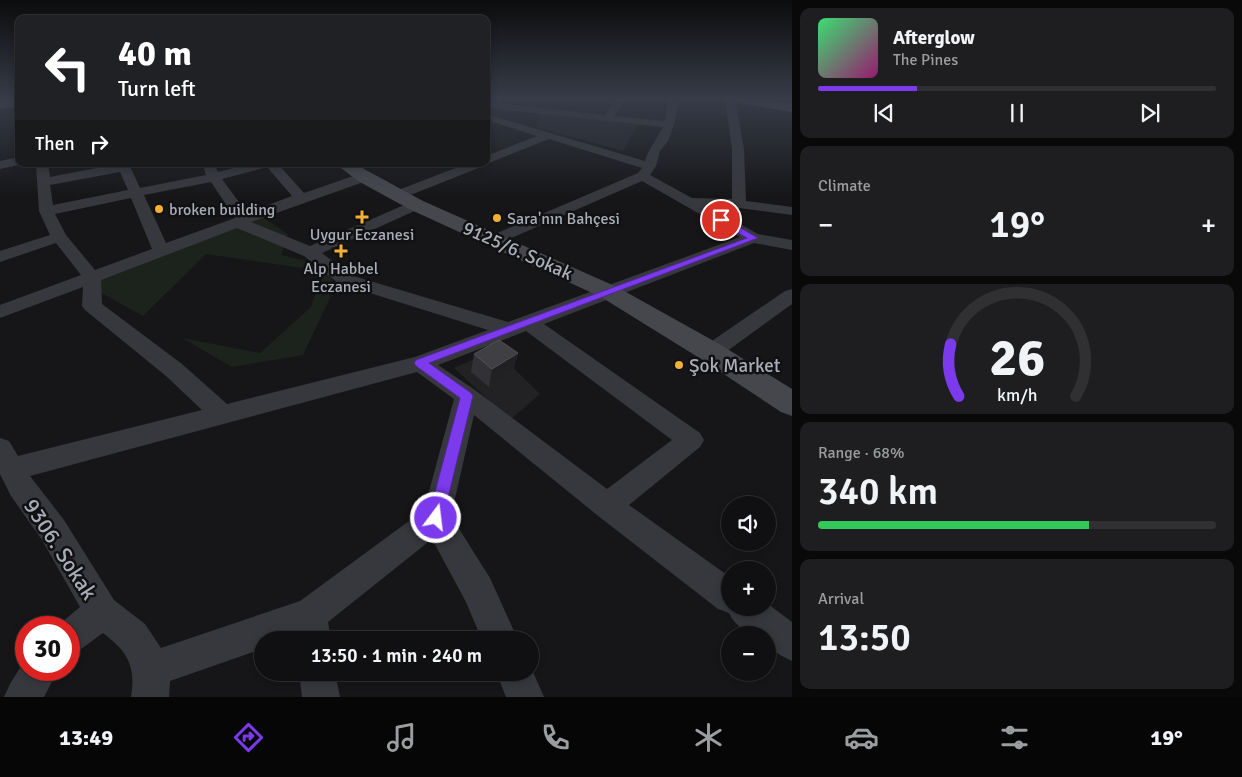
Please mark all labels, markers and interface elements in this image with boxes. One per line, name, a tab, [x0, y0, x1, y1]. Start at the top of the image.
text: Afterglow	[893, 26, 975, 50]
text: 40 m	[118, 32, 192, 75]
icon: left	[35, 35, 100, 100]
text: The Pines	[893, 50, 958, 70]
text: Turn left	[118, 75, 196, 102]
icon: previous	[870, 99, 898, 127]
icon: pause	[1003, 99, 1031, 127]
icon: next	[1136, 99, 1164, 127]
icon: right	[85, 130, 113, 158]
text: Then	[35, 132, 75, 156]
text: Climate	[818, 176, 871, 196]
pin	[700, 199, 742, 241]
place label: broken building	[169, 200, 275, 220]
text: 19°	[989, 201, 1045, 248]
marker: broken building	[153, 203, 165, 215]
icon: arrive	[707, 206, 735, 234]
text: −	[818, 208, 833, 242]
text: +	[1201, 208, 1216, 242]
place label: Sara'nın Bahçesi	[507, 209, 620, 229]
marker: Uygur Eczanesi	[356, 211, 368, 223]
marker: Sara'nın Bahçesi	[491, 212, 503, 224]
street label: 9125/6. Sokak	[459, 216, 577, 286]
place label: Uygur Eczanesi	[310, 225, 414, 245]
marker: Alp Habbel Eczanesi	[335, 245, 347, 257]
place label: Alp Habbel Eczanesi	[304, 259, 379, 297]
text: 26	[989, 326, 1045, 390]
place label: Şok Market	[689, 354, 781, 378]
marker: Şok Market	[673, 359, 685, 371]
text: km/h	[997, 384, 1037, 406]
text: Range · 68%	[818, 443, 904, 463]
text: 340 km	[818, 468, 938, 515]
position arrow	[409, 491, 461, 543]
street label: 9306. Sokak	[18, 494, 103, 605]
map controls	[721, 496, 776, 681]
button: sound	[721, 496, 776, 551]
button: +	[721, 561, 776, 616]
text: Arrival	[818, 589, 864, 609]
text: 13:50	[818, 614, 911, 661]
speed limit sign: 30	[15, 616, 80, 681]
button: −	[721, 626, 776, 681]
text: 13:50 · 1 min · 240 m	[311, 644, 482, 668]
icon: directions	[231, 720, 266, 755]
icon: music	[384, 720, 419, 755]
icon: phone	[538, 720, 573, 755]
icon: climate	[691, 720, 726, 755]
icon: car	[844, 720, 879, 755]
icon: filters	[997, 720, 1032, 755]
text: 13:49	[59, 724, 113, 751]
text: 19°	[1150, 724, 1183, 751]

